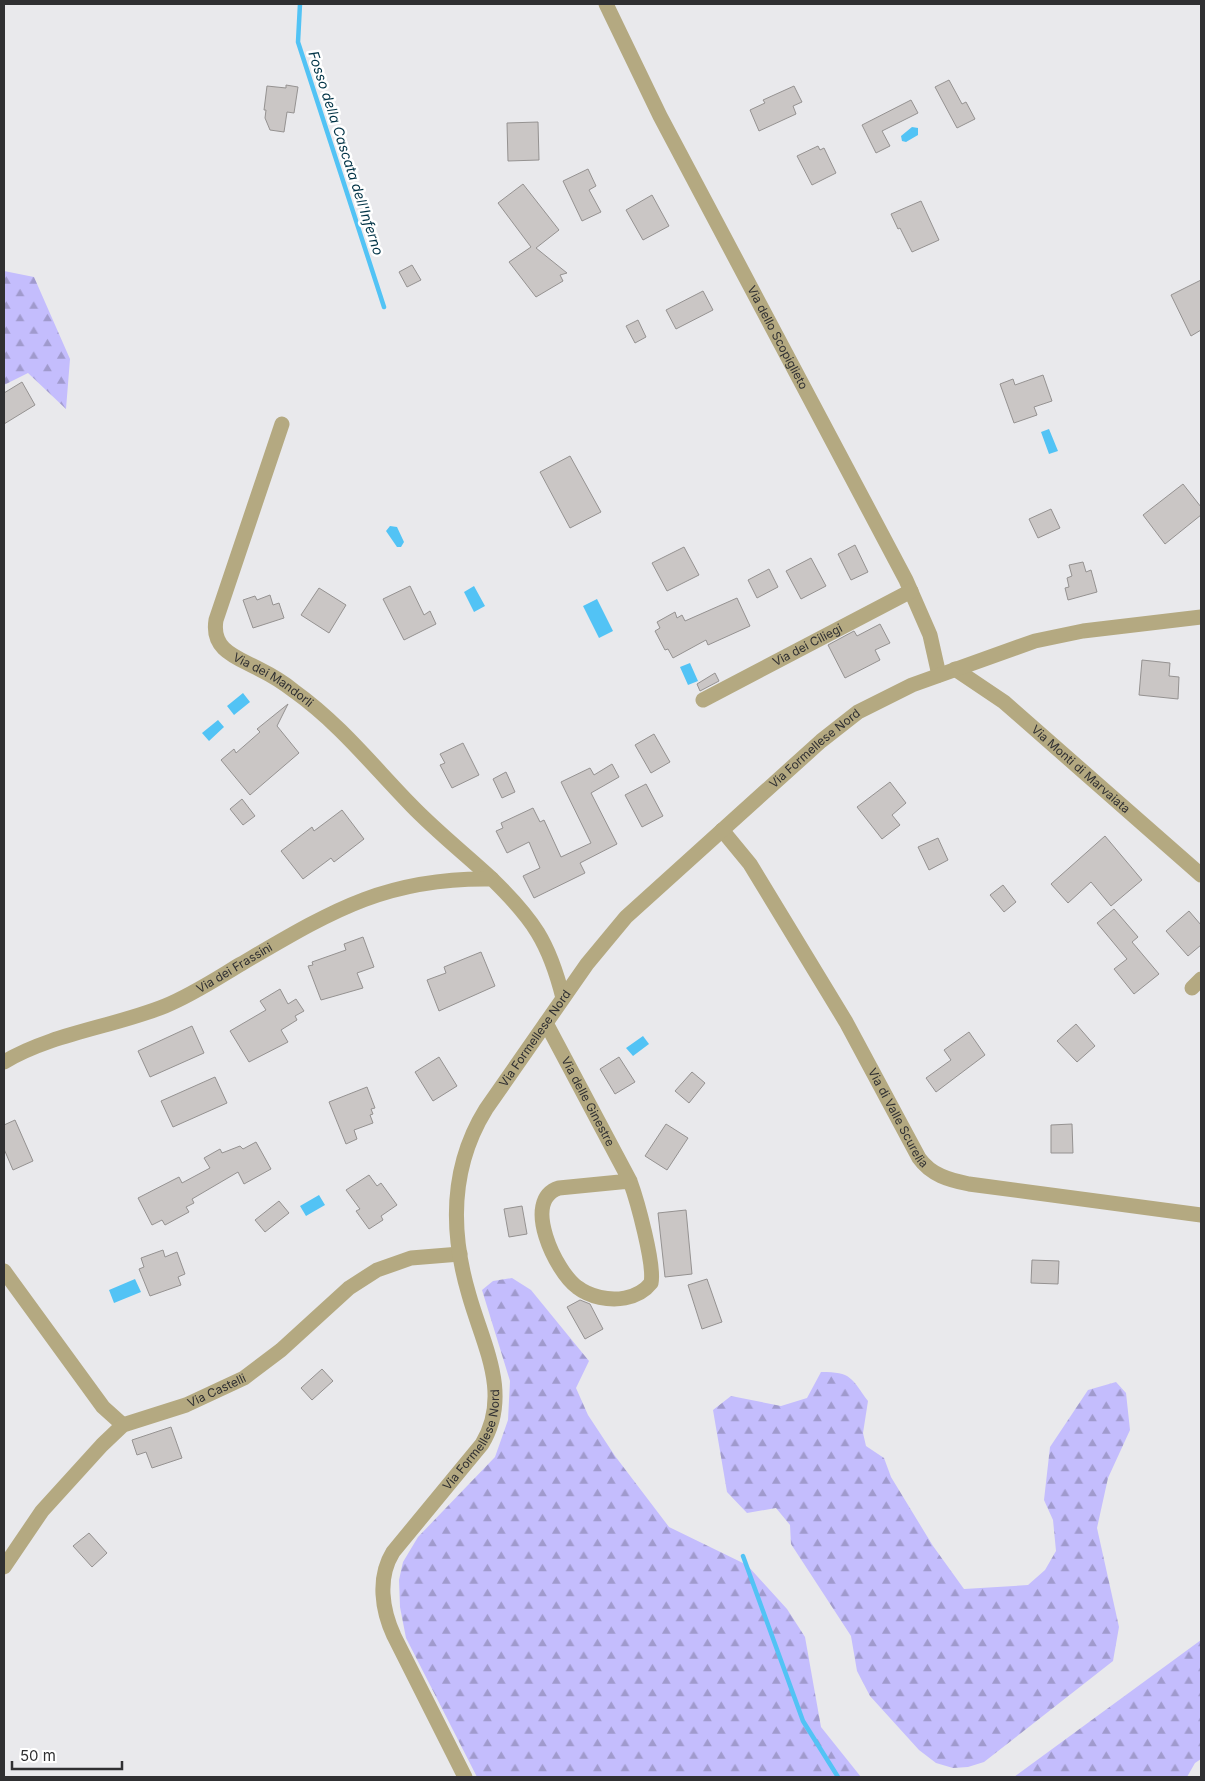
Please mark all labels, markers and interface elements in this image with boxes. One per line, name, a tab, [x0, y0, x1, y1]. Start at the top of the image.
water label: Fosso della Cascata dell'Inferno	[305, 49, 388, 257]
street label: Via dello Scopiglieto	[744, 283, 811, 392]
street label: Via dei Ciliegi	[770, 620, 845, 669]
street label: Via dei Mandorli	[230, 649, 317, 710]
street label: Via Formellese Nord	[766, 705, 863, 791]
street label: Via Monti di Marvaiata	[1028, 722, 1133, 816]
street label: Via dei Frassini	[194, 939, 275, 996]
street label: Via Formellese Nord	[496, 987, 574, 1090]
street label: Via delle Ginestre	[558, 1054, 618, 1149]
street label: Via di Valle Scurelia	[865, 1065, 932, 1171]
street label: Via Castelli	[185, 1370, 248, 1410]
street label: Via Formellese Nord	[439, 1389, 502, 1493]
scale bar	[12, 1738, 122, 1770]
text: 50 m	[20, 1746, 56, 1765]

